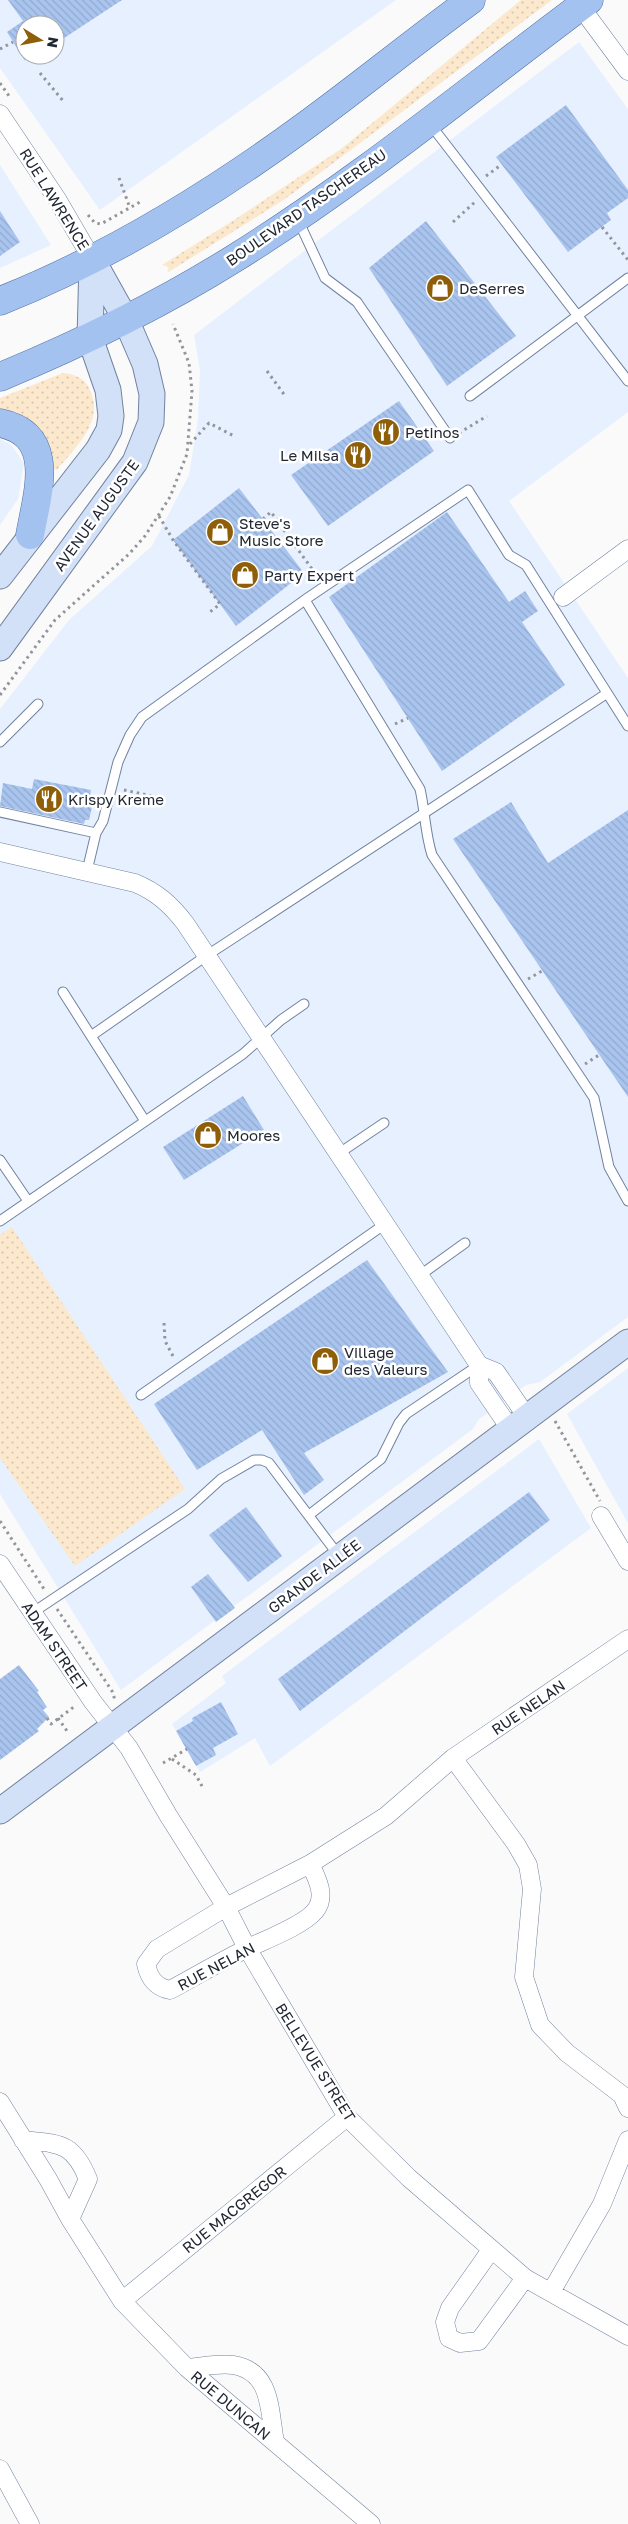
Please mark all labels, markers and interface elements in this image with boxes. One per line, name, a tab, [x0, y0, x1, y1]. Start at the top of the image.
north arrow	[15, 15, 65, 65]
text: N	[44, 36, 63, 49]
street label: RUE LAWRENCE	[16, 145, 94, 253]
street label: BOULEVARD TASCHEREAU	[222, 145, 390, 269]
shop icon: DeSerres	[425, 273, 455, 303]
place label: DeSerres	[459, 279, 525, 297]
restaurant icon: Petinos	[371, 417, 401, 447]
place label: Petinos	[405, 423, 460, 441]
restaurant icon: Le Milsa	[343, 440, 373, 470]
place label: Le Milsa	[280, 446, 339, 464]
street label: AVENUE AUGUSTE	[50, 456, 142, 574]
place label: Steve's Music Store	[239, 514, 324, 549]
shop icon: Steve's Music Store	[205, 517, 235, 547]
shop icon: Party Expert	[230, 560, 260, 590]
place label: Party Expert	[264, 566, 354, 584]
restaurant icon: Krispy Kreme	[34, 784, 64, 814]
place label: Krispy Kreme	[68, 790, 164, 808]
shop icon: Moores	[193, 1120, 223, 1150]
place label: Moores	[227, 1126, 280, 1144]
place label: Village des Valeurs	[344, 1343, 428, 1378]
shop icon: Village des Valeurs	[310, 1346, 340, 1376]
street label: GRANDE ALLÉE	[264, 1535, 364, 1617]
street label: ADAM STREET	[19, 1598, 91, 1694]
street label: RUE NELAN	[488, 1676, 568, 1738]
street label: RUE NELAN	[174, 1938, 258, 1994]
street label: BELLEVUE STREET	[272, 1999, 360, 2125]
street label: RUE MACGREGOR	[178, 2162, 290, 2256]
street label: RUE DUNCAN	[188, 2367, 274, 2443]

